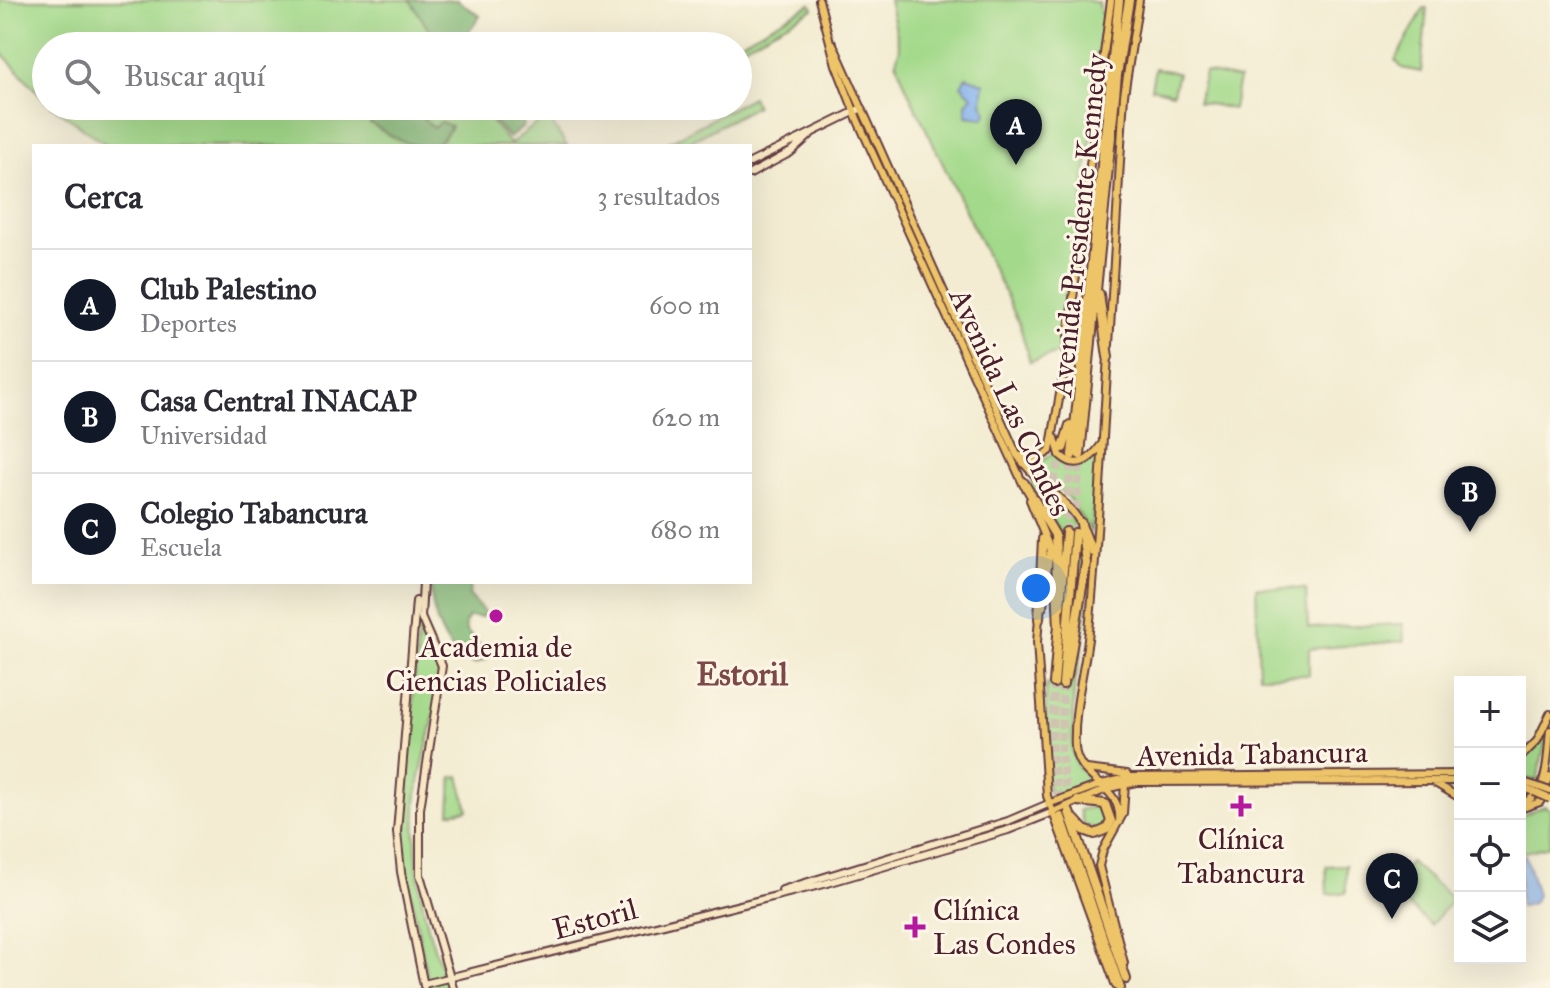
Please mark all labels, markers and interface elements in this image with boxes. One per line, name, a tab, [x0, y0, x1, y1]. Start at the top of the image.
search box	[32, 32, 752, 120]
street label: Avenida Presidente Kennedy	[1043, 51, 1115, 400]
icon: search	[60, 54, 104, 98]
text: Buscar aquí	[124, 58, 265, 94]
pin: A	[990, 99, 1042, 165]
text: Cerca	[64, 176, 143, 217]
text: 3 resultados	[597, 180, 720, 212]
text: Club Palestino	[140, 271, 317, 307]
street label: Avenida Las Condes	[941, 281, 1078, 521]
text: A	[81, 289, 99, 321]
text: 600 m	[649, 289, 720, 321]
text: Deportes	[140, 307, 237, 339]
text: Casa Central INACAP	[140, 383, 417, 419]
text: B	[81, 401, 99, 433]
text: 620 m	[651, 401, 720, 433]
text: Universidad	[140, 419, 267, 451]
pin: B	[1444, 466, 1496, 532]
text: Colegio Tabancura	[140, 495, 368, 531]
text: C	[81, 513, 99, 545]
text: 680 m	[650, 513, 720, 545]
text: Escuela	[140, 531, 222, 563]
your location	[1016, 568, 1056, 608]
marker: Academia de Ciencias Policiales	[487, 607, 505, 625]
place label: Academia de Ciencias Policiales	[385, 629, 607, 699]
district label: Estoril	[696, 655, 789, 694]
map controls	[1454, 676, 1526, 964]
button: +	[1454, 676, 1526, 748]
street label: Avenida Tabancura	[1134, 734, 1368, 774]
button: −	[1454, 748, 1526, 820]
marker: Clínica Tabancura	[1230, 795, 1252, 817]
button: locate	[1454, 820, 1526, 892]
place label: Clínica Tabancura	[1177, 821, 1305, 891]
pin: C	[1366, 853, 1418, 919]
street label: Estoril	[549, 890, 642, 948]
place label: Clínica Las Condes	[933, 892, 1076, 962]
button: layers	[1454, 892, 1526, 964]
marker: Clínica Las Condes	[904, 916, 926, 938]

